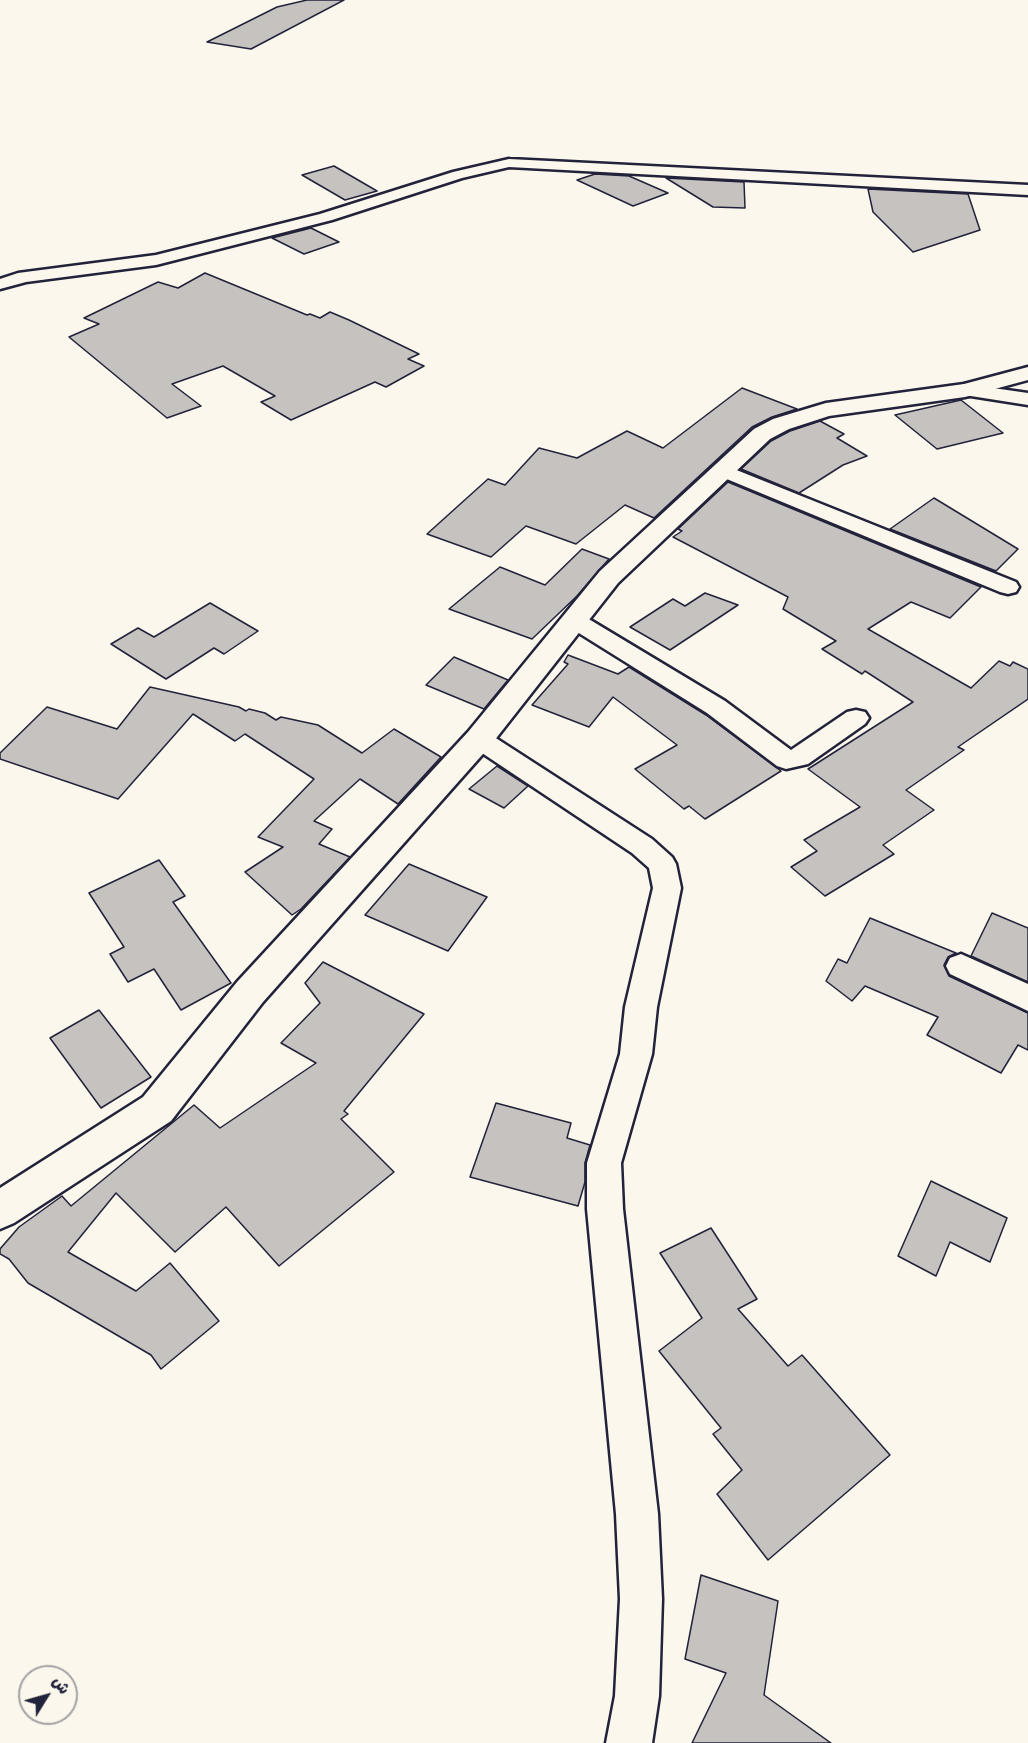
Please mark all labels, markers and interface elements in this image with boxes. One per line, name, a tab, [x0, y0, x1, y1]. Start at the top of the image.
north arrow	[18, 1665, 78, 1725]
text: ش	[47, 1672, 74, 1698]

